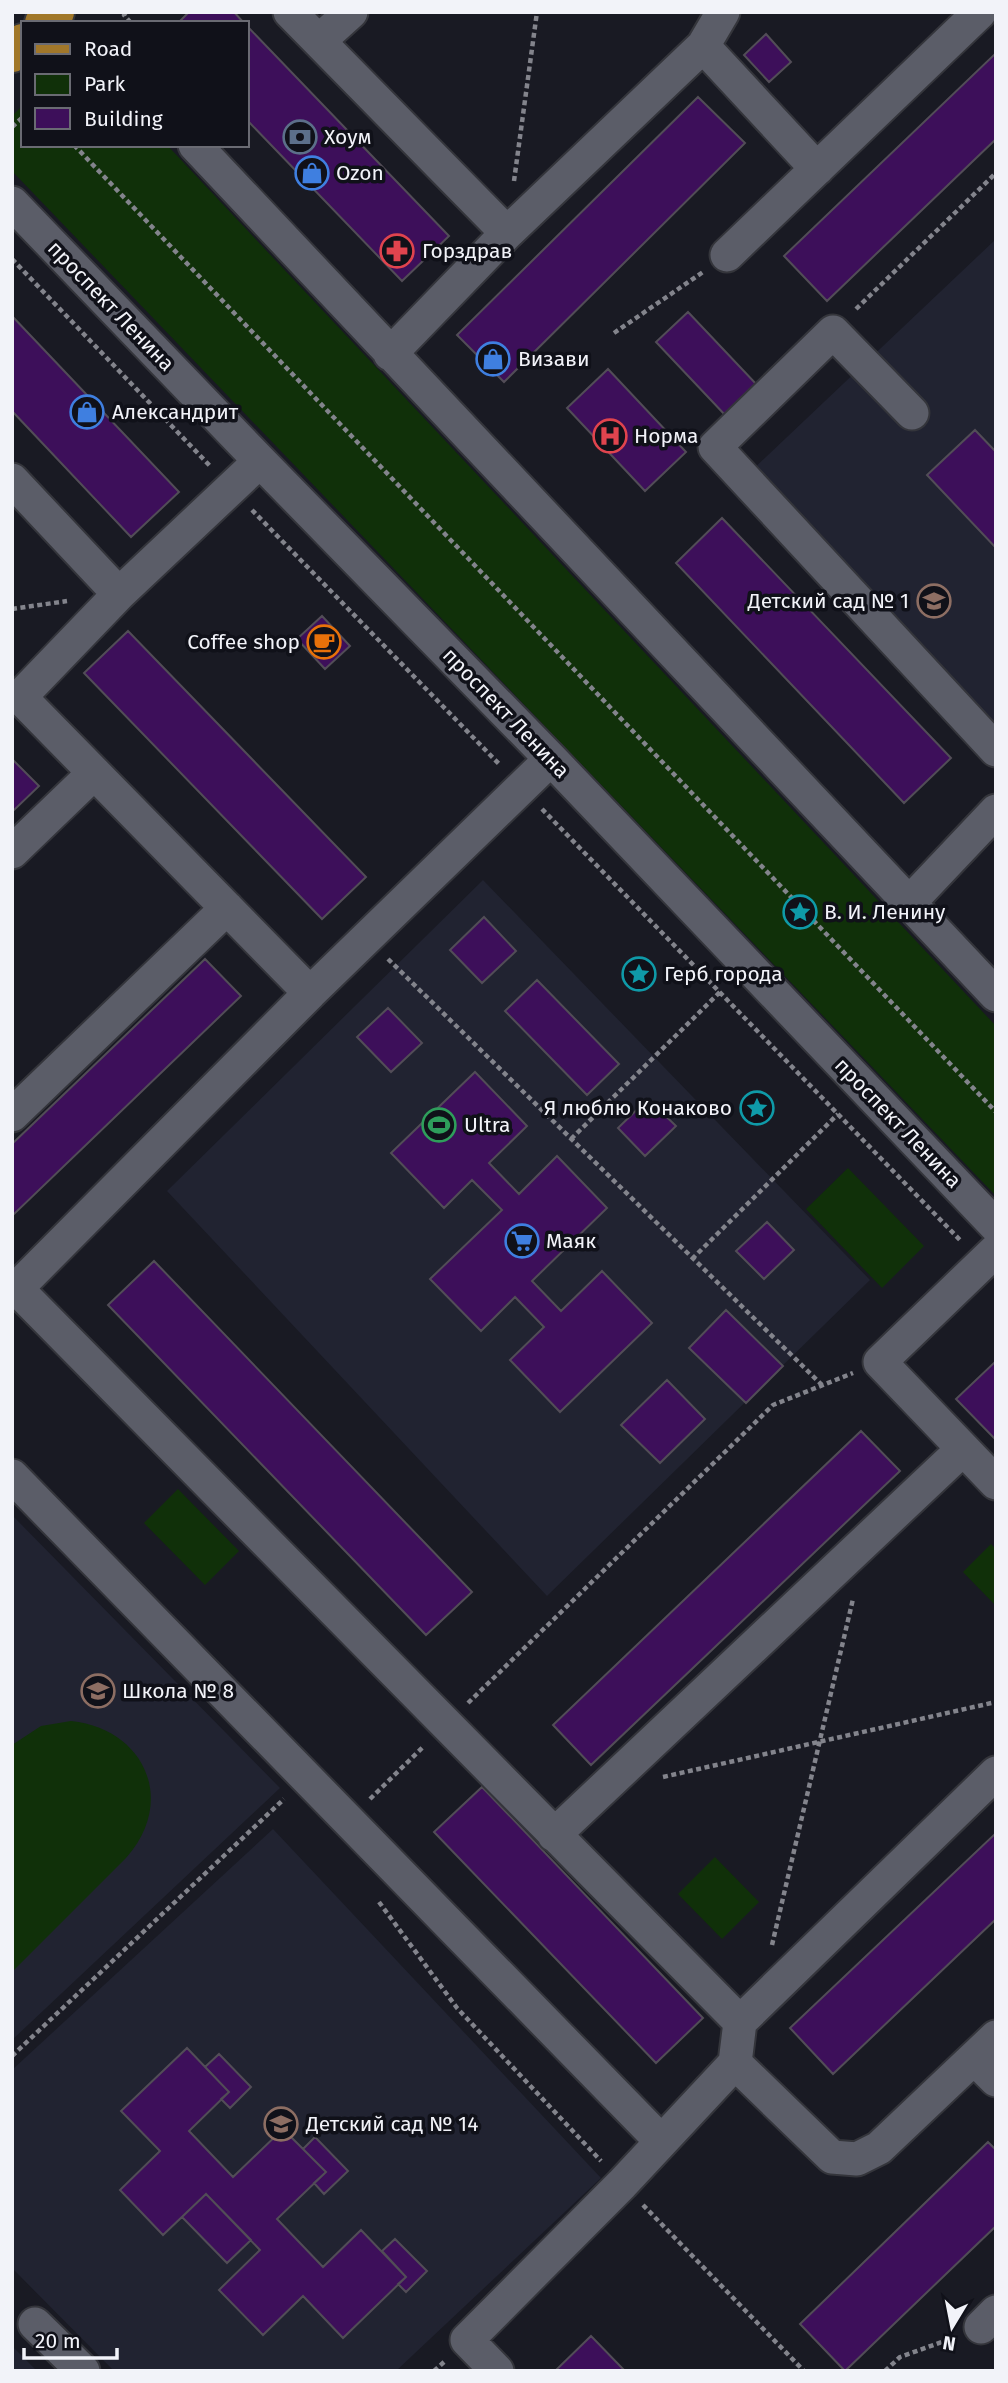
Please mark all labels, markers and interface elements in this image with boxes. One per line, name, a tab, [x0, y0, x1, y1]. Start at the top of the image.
legend	[21, 21, 248, 147]
text: Road	[84, 36, 132, 62]
text: Park	[84, 71, 126, 97]
text: Building	[84, 106, 163, 132]
bank icon: Хоум	[281, 118, 319, 156]
place label: Хоум	[324, 124, 372, 150]
shop icon: Ozon	[293, 154, 331, 192]
place label: Ozon	[336, 160, 384, 186]
pharmacy icon: Горздрав	[378, 232, 416, 270]
street label: проспект Ленина	[42, 235, 180, 377]
place label: Горздрав	[422, 238, 512, 264]
shop icon: Визави	[474, 340, 512, 378]
place label: Визави	[518, 346, 590, 372]
shop icon: Александрит	[68, 393, 106, 431]
place label: Александрит	[112, 399, 239, 425]
hospital icon: Норма	[591, 417, 629, 455]
place label: Норма	[634, 423, 699, 449]
school or university icon: Детский сад № 1	[915, 582, 953, 620]
place label: Детский сад № 1	[747, 588, 909, 614]
cafe icon: Coffee shop	[305, 623, 343, 661]
place label: Coffee shop	[187, 629, 300, 655]
street label: проспект Ленина	[437, 642, 575, 784]
place icon: В. И. Ленину	[781, 893, 819, 931]
place label: В. И. Ленину	[824, 899, 946, 925]
place icon: Герб города	[620, 955, 658, 993]
place label: Герб города	[664, 961, 783, 987]
street label: проспект Ленина	[829, 1052, 967, 1194]
place icon: Я люблю Конаково	[738, 1089, 776, 1127]
place label: Я люблю Конаково	[544, 1095, 732, 1121]
sports icon: Ultra	[420, 1106, 458, 1144]
place label: Ultra	[464, 1112, 510, 1138]
supermarket icon: Маяк	[503, 1222, 541, 1260]
place label: Маяк	[546, 1228, 596, 1254]
school or university icon: Школа № 8	[79, 1672, 117, 1710]
place label: Школа № 8	[122, 1678, 234, 1704]
school or university icon: Детский сад № 14	[262, 2105, 300, 2143]
place label: Детский сад № 14	[305, 2111, 478, 2137]
north arrow	[917, 2292, 987, 2362]
scale bar	[24, 2316, 117, 2360]
text: 20 m	[35, 2328, 81, 2354]
text: N	[941, 2331, 957, 2356]

